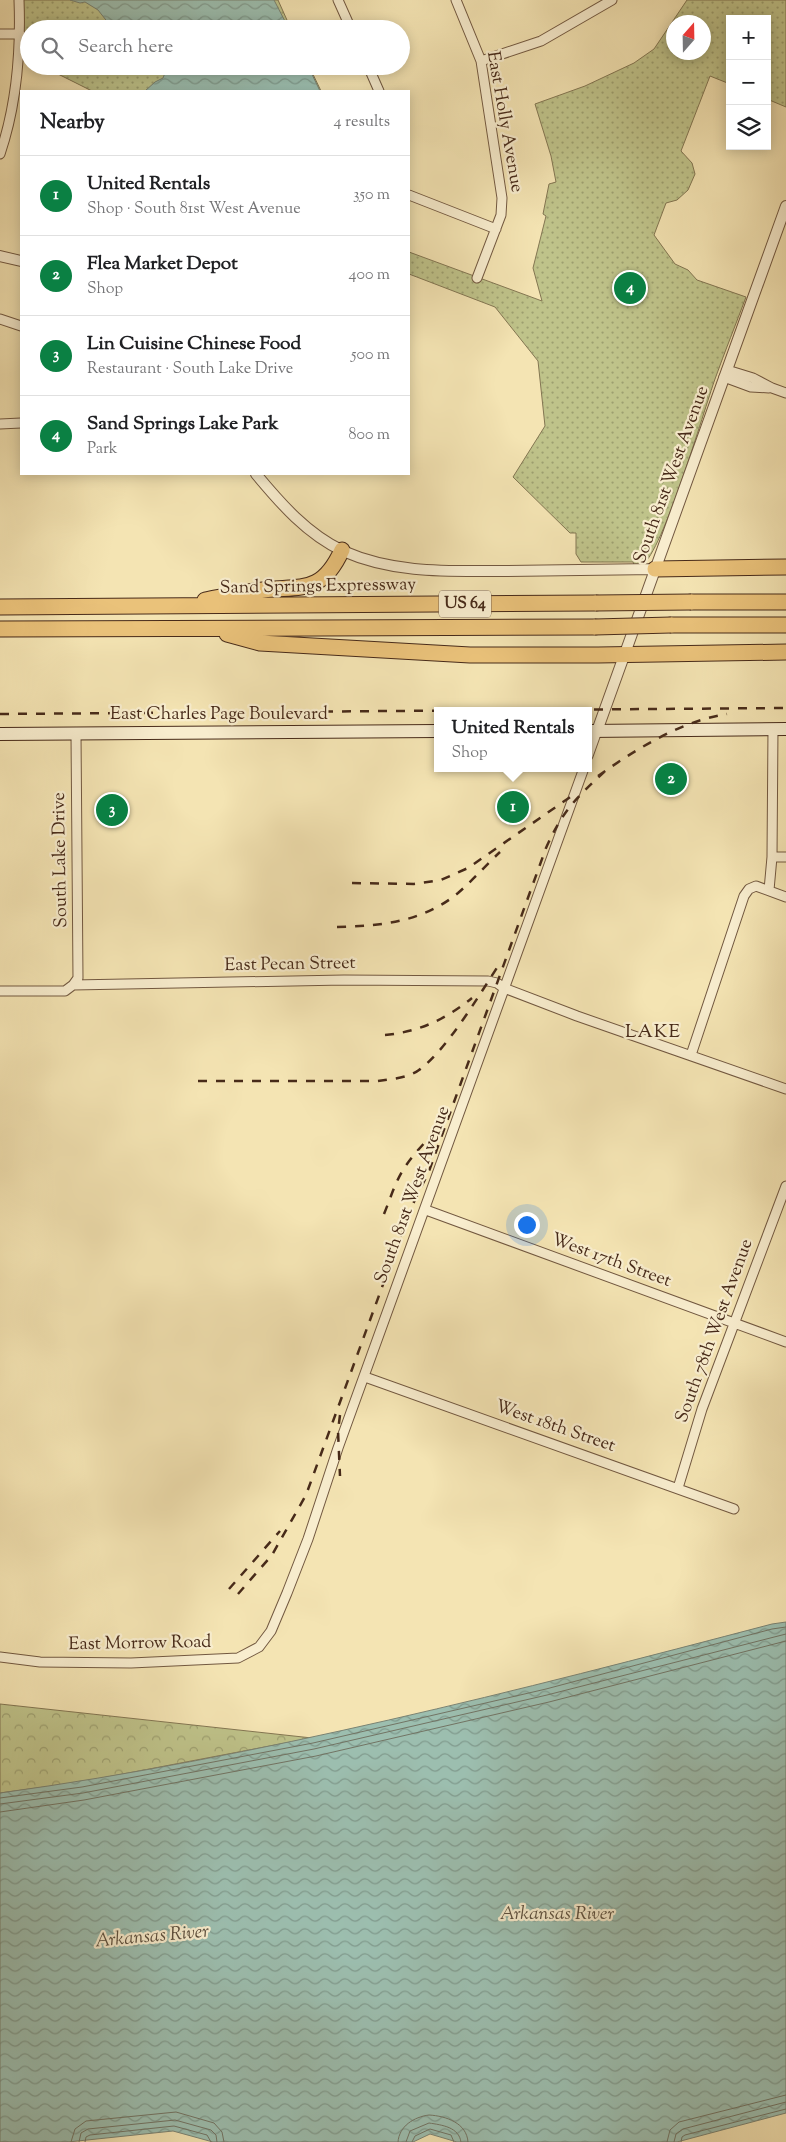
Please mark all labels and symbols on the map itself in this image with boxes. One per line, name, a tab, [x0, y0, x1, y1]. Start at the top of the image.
north arrow	[666, 15, 711, 60]
street label: East Holly Avenue	[479, 49, 529, 195]
pin: 4	[614, 269, 646, 307]
street label: South 81st West Avenue	[628, 382, 716, 568]
street label: Sand Springs Expressway	[220, 572, 417, 602]
road number: US 64	[439, 590, 491, 618]
street label: East Charles Page Boulevard	[110, 702, 328, 728]
pin: 2	[655, 760, 687, 798]
pin: 1	[497, 788, 529, 826]
pin: 3	[96, 791, 128, 829]
street label: South Lake Drive	[47, 792, 75, 928]
street label: East Pecan Street	[224, 951, 356, 979]
district label: LAKE	[625, 1019, 681, 1046]
street label: South 81st West Avenue	[369, 1102, 457, 1288]
your location	[514, 1212, 540, 1238]
street label: West 17th Street	[547, 1227, 675, 1295]
street label: South 78th West Avenue	[670, 1235, 760, 1427]
street label: West 18th Street	[491, 1394, 619, 1460]
street label: East Morrow Road	[68, 1630, 212, 1658]
water label: Arkansas River	[500, 1901, 614, 1928]
water label: Arkansas River	[94, 1919, 210, 1955]

